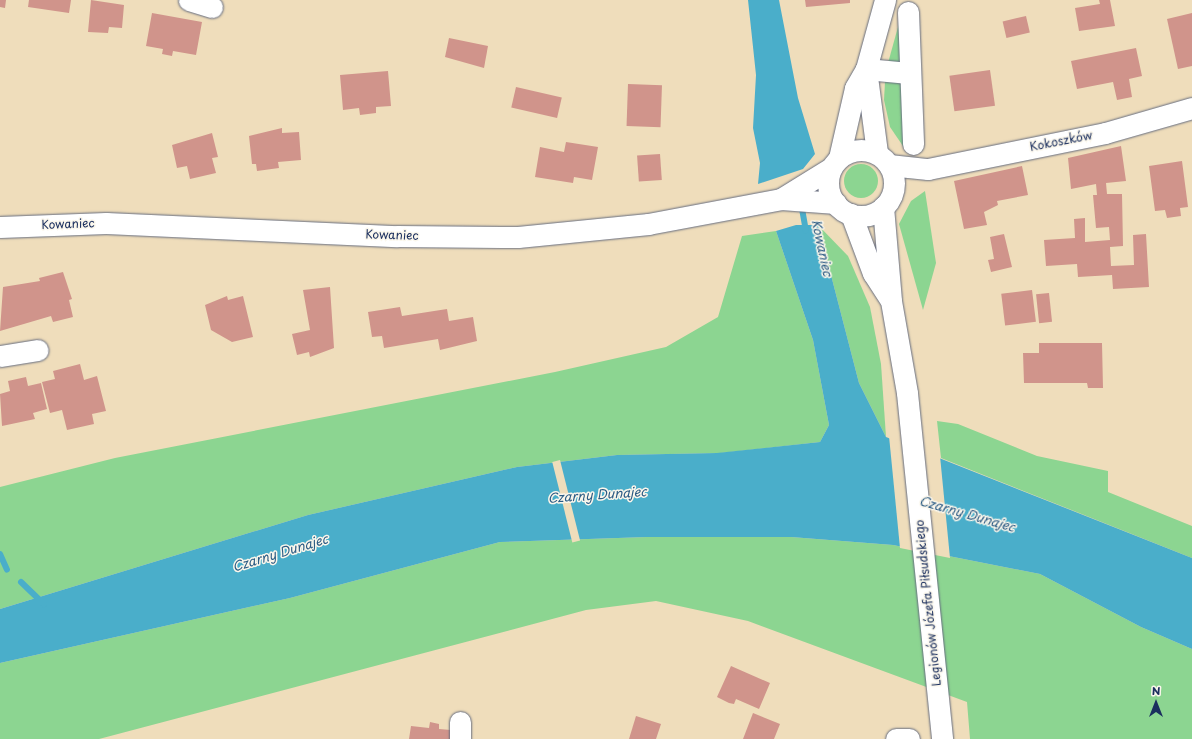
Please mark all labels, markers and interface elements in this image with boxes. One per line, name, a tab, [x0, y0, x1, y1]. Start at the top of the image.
street label: Kokoszków	[1028, 128, 1094, 154]
street label: Kowaniec	[41, 216, 95, 232]
water label: Kowaniec	[808, 218, 836, 278]
street label: Kowaniec	[365, 227, 419, 243]
water label: Czarny Dunajec	[547, 484, 647, 506]
water label: Czarny Dunajec	[917, 493, 1017, 535]
street label: Legionów Józefa Piłsudskiego	[912, 519, 944, 687]
water label: Czarny Dunajec	[230, 531, 330, 575]
text: N	[1152, 682, 1160, 699]
north arrow	[1136, 683, 1176, 723]

